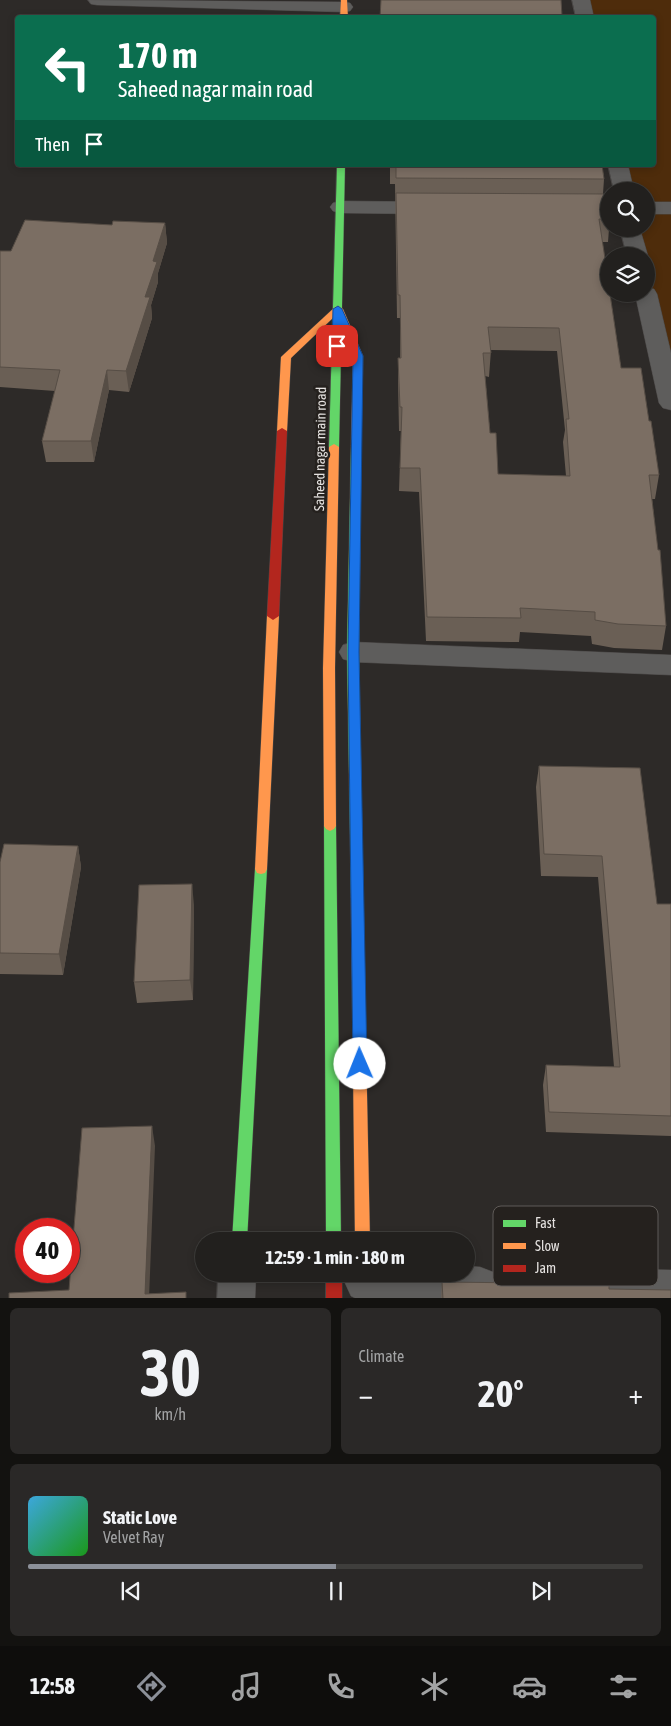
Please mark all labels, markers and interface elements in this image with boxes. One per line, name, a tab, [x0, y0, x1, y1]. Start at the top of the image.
icon: left	[35, 35, 100, 100]
text: 170 m	[118, 35, 197, 75]
text: Saheed nagar main road	[118, 76, 313, 102]
icon: arrive	[80, 130, 108, 158]
text: Then	[35, 133, 70, 155]
map controls	[600, 182, 655, 302]
button: search	[600, 182, 655, 237]
button: layers	[600, 247, 655, 302]
pin	[316, 325, 358, 367]
icon: arrive	[323, 332, 351, 360]
street label: Saheed nagar main road	[311, 387, 329, 511]
position arrow	[333, 1037, 385, 1089]
legend	[493, 1206, 658, 1286]
text: Fast	[535, 1215, 556, 1231]
speed limit sign: 40	[15, 1218, 80, 1283]
text: Slow	[535, 1238, 560, 1254]
text: 12:59 · 1 min · 180 m	[265, 1246, 405, 1268]
text: Jam	[535, 1260, 556, 1276]
text: 30	[140, 1335, 201, 1410]
text: Climate	[359, 1347, 404, 1365]
text: 20°	[478, 1372, 524, 1415]
text: −	[359, 1378, 373, 1410]
text: +	[628, 1378, 643, 1410]
text: km/h	[154, 1405, 186, 1423]
text: Static Love	[103, 1506, 177, 1528]
text: Velvet Ray	[103, 1528, 164, 1546]
icon: previous	[117, 1577, 145, 1605]
icon: pause	[322, 1577, 350, 1605]
icon: next	[527, 1577, 555, 1605]
icon: directions	[134, 1669, 169, 1704]
icon: music	[229, 1669, 264, 1704]
icon: phone	[323, 1669, 358, 1704]
icon: climate	[417, 1669, 452, 1704]
icon: car	[512, 1669, 547, 1704]
icon: filters	[606, 1669, 641, 1704]
text: 12:58	[30, 1673, 75, 1699]

